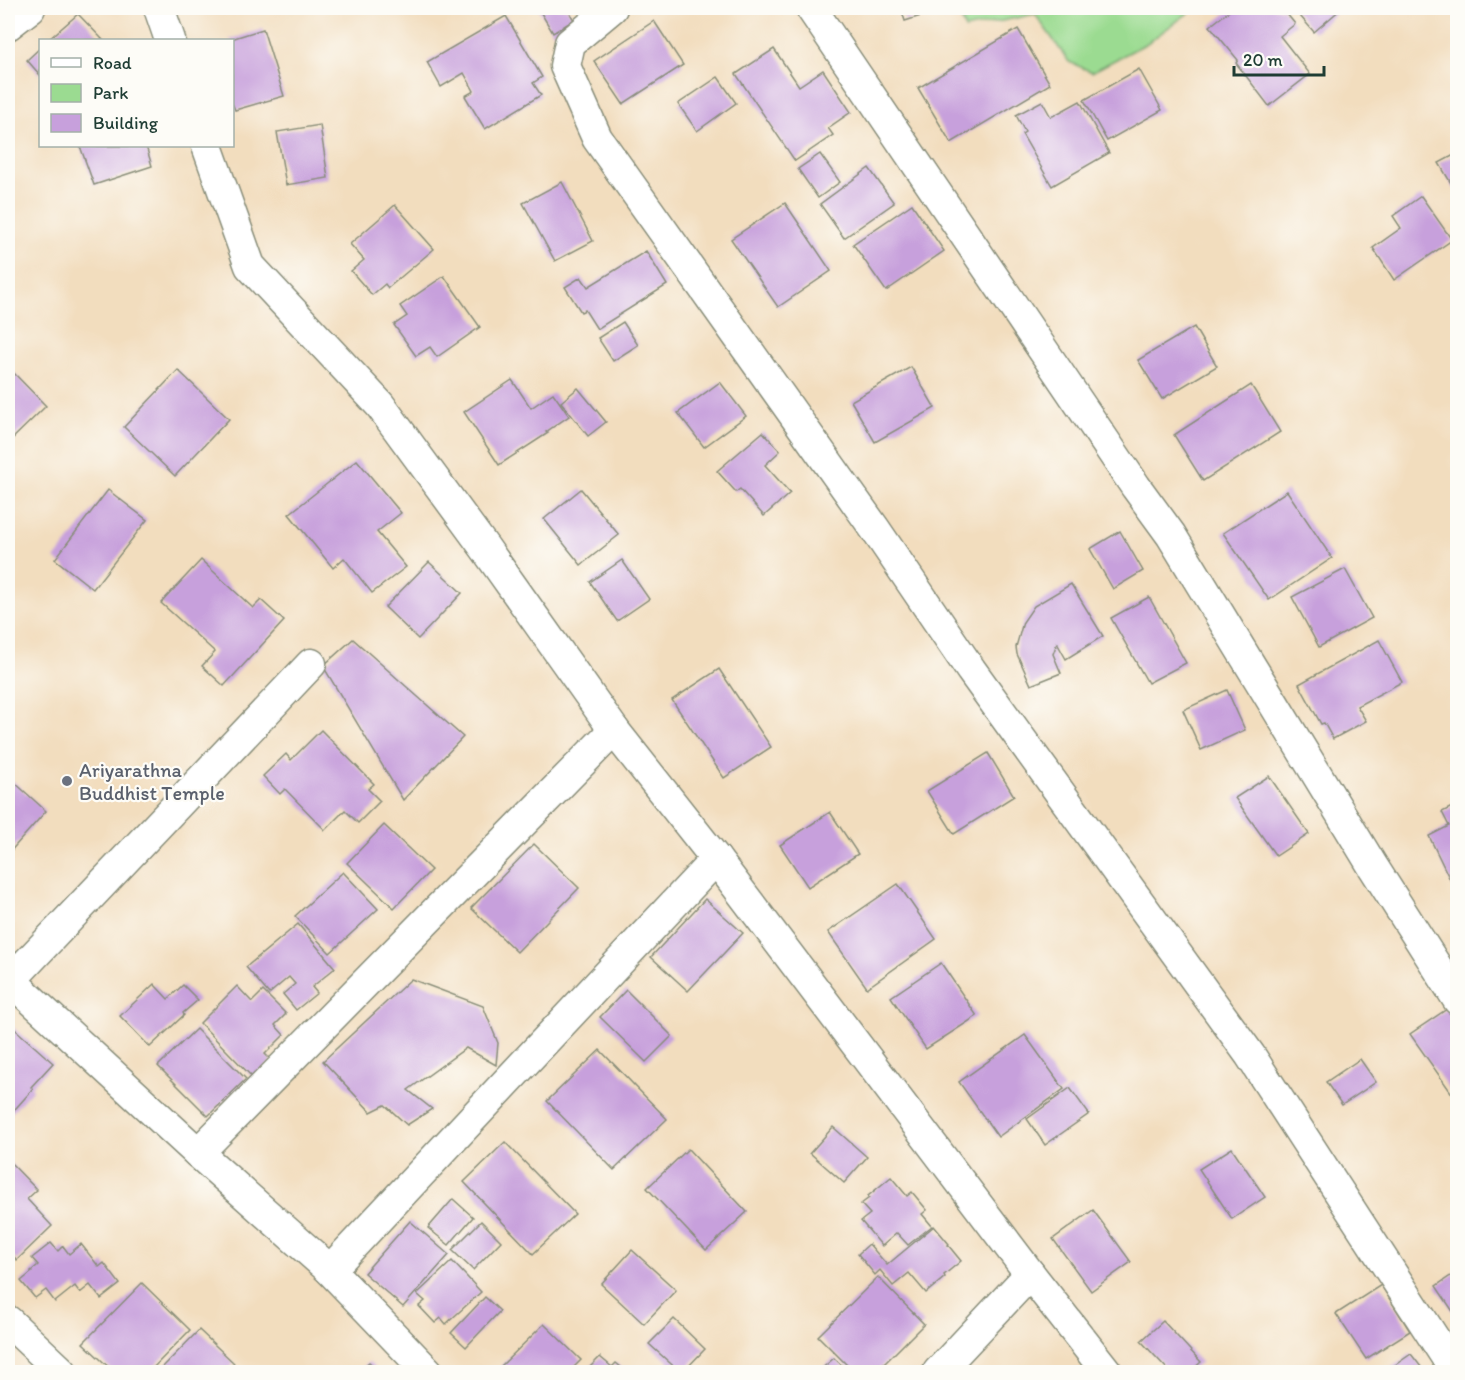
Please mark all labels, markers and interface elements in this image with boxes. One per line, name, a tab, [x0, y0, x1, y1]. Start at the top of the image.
legend	[39, 39, 234, 147]
scale bar	[1234, 39, 1324, 77]
text: 20 m	[1243, 49, 1283, 71]
text: Road	[93, 52, 132, 74]
text: Park	[93, 82, 128, 104]
text: Building	[93, 112, 159, 134]
place label: Ariyarathna Buddhist Temple	[79, 758, 225, 805]
marker: Ariyarathna Buddhist Temple	[60, 774, 74, 788]

